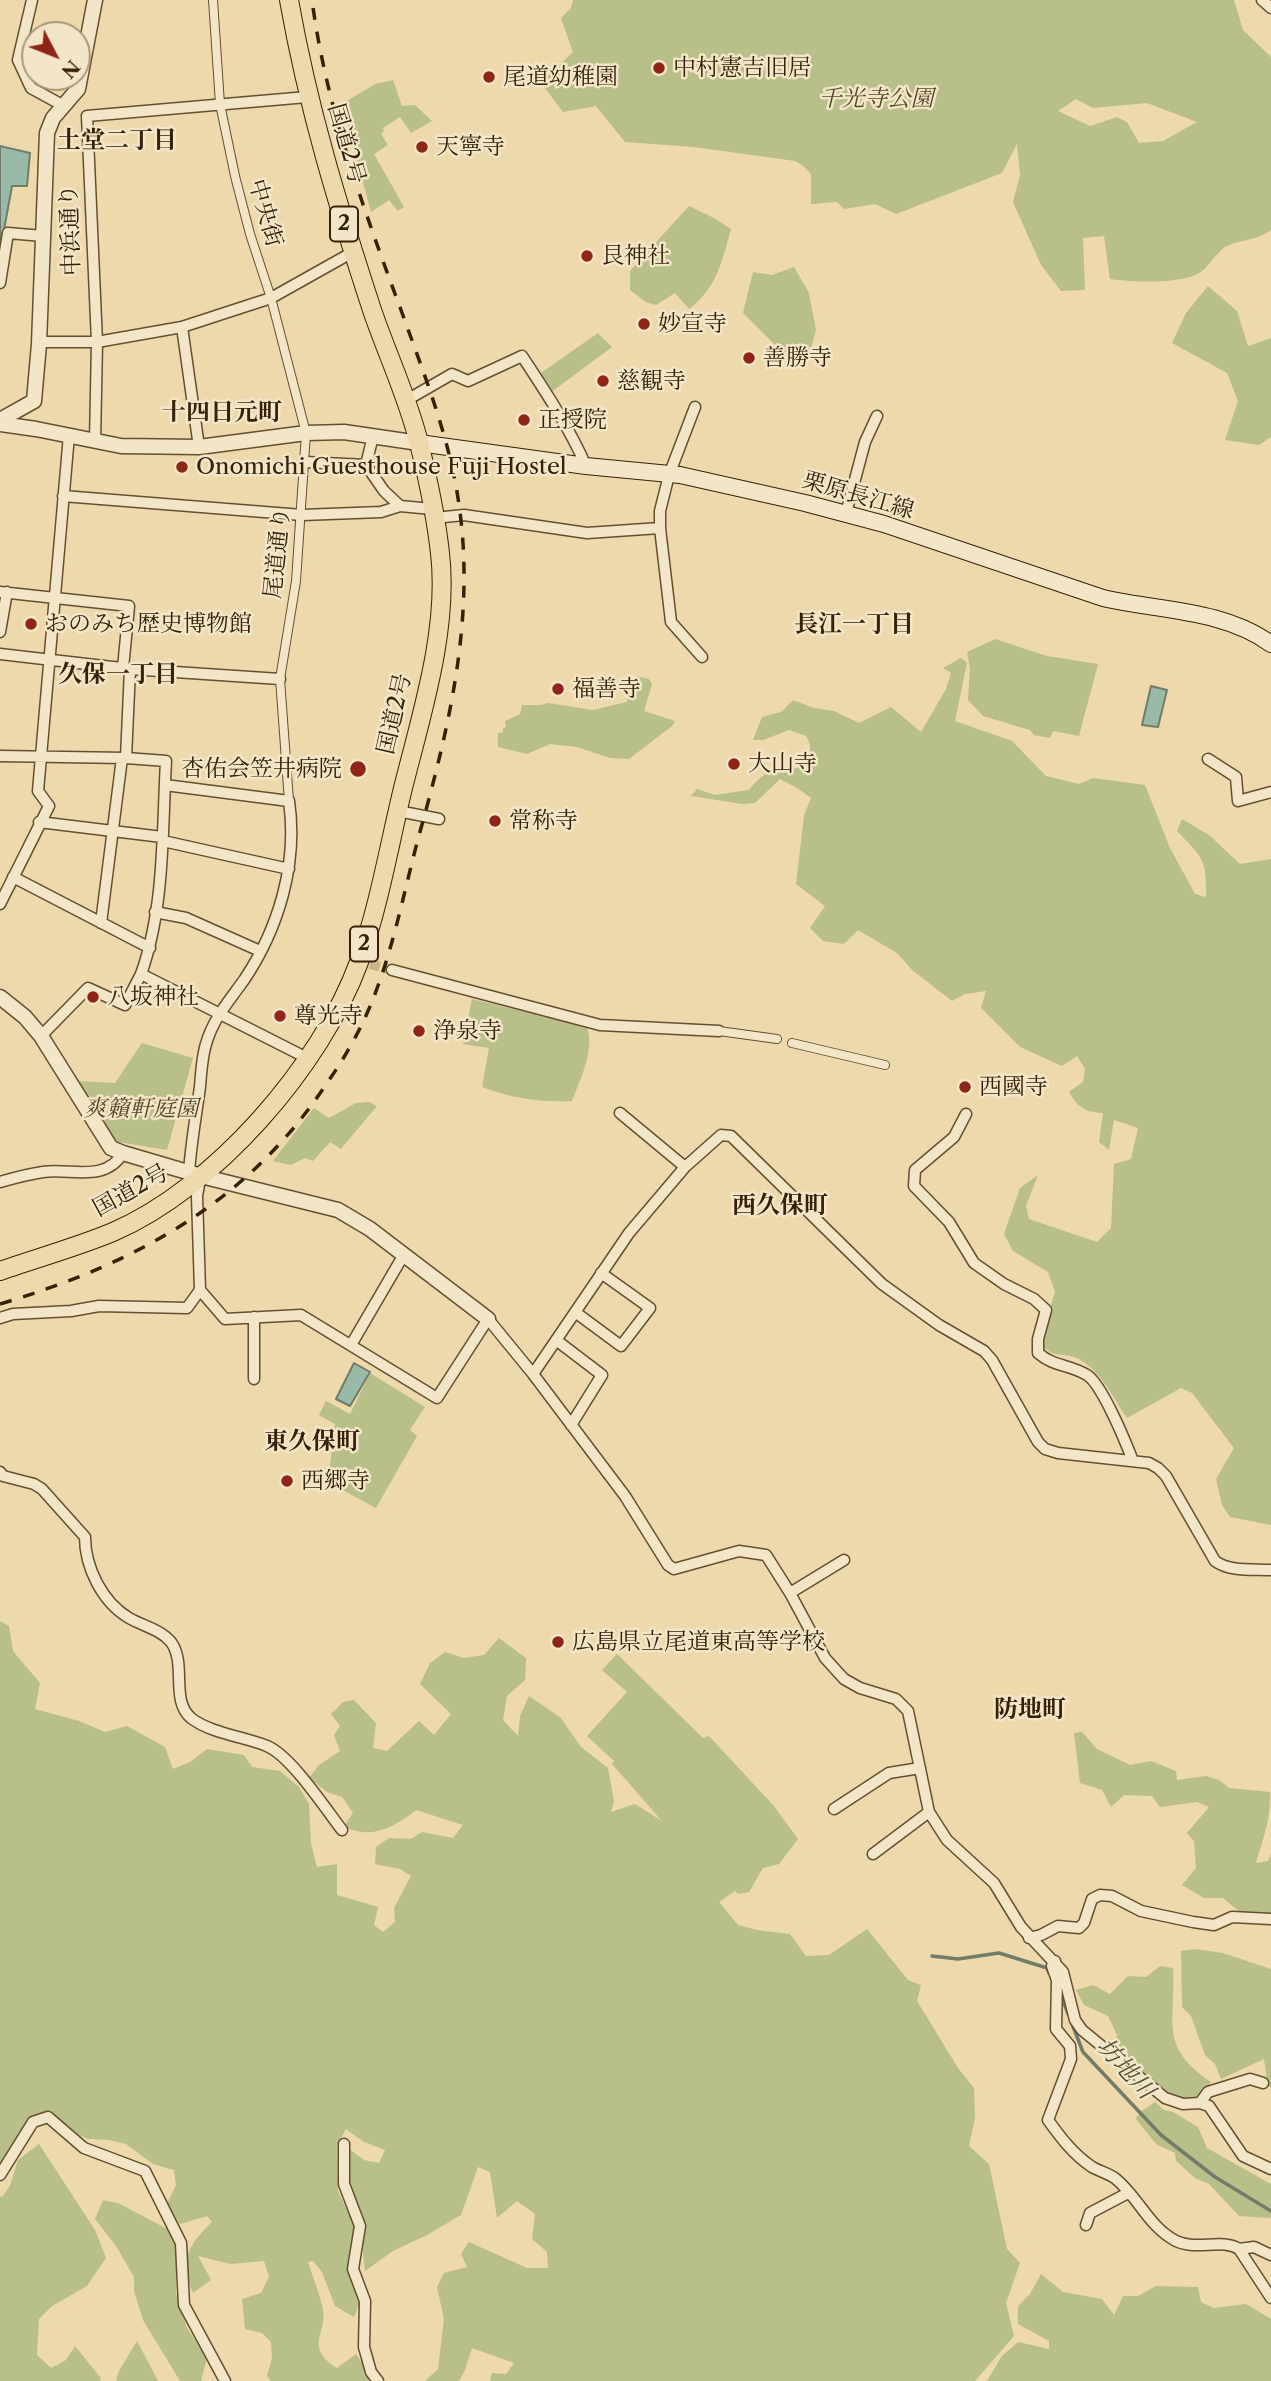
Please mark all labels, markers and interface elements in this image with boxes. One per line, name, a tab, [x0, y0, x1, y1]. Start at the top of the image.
north arrow	[21, 21, 91, 91]
place label: 中村憲吉旧居	[673, 54, 811, 82]
text: N	[56, 55, 85, 83]
marker: 中村憲吉旧居	[651, 60, 667, 76]
place label: 尾道幼稚園	[503, 63, 618, 91]
marker: 尾道幼稚園	[481, 69, 497, 85]
park label: 千光寺公園	[819, 85, 933, 113]
street label: 国道2号	[321, 101, 371, 187]
district label: 土堂二丁目	[57, 127, 177, 155]
place label: 天寧寺	[436, 133, 505, 161]
marker: 天寧寺	[414, 139, 430, 155]
street label: 中央街	[242, 176, 288, 250]
street label: 中浜通り	[56, 184, 86, 276]
road number: 2	[330, 206, 358, 242]
place label: 艮神社	[601, 242, 670, 270]
marker: 艮神社	[579, 248, 595, 264]
place label: 妙宣寺	[658, 310, 727, 338]
marker: 妙宣寺	[636, 316, 652, 332]
place label: 善勝寺	[763, 344, 832, 372]
marker: 善勝寺	[741, 350, 757, 366]
place label: 慈観寺	[617, 367, 686, 395]
marker: 慈観寺	[595, 373, 611, 389]
district label: 十四日元町	[162, 399, 282, 427]
place label: 正授院	[538, 406, 607, 434]
marker: 正授院	[516, 412, 532, 428]
place label: Onomichi Guesthouse Fuji Hostel	[196, 453, 567, 481]
marker: Onomichi Guesthouse Fuji Hostel	[174, 459, 190, 475]
street label: 栗原長江線	[799, 467, 917, 525]
street label: 尾道通り	[259, 506, 297, 600]
place label: おのみち歴史博物館	[45, 610, 252, 638]
district label: 長江一丁目	[794, 611, 914, 639]
marker: おのみち歴史博物館	[23, 616, 39, 632]
district label: 久保一丁目	[58, 661, 178, 689]
street label: 国道2号	[372, 671, 418, 757]
place label: 福善寺	[572, 675, 641, 703]
marker: 福善寺	[550, 681, 566, 697]
place label: 大山寺	[748, 750, 817, 778]
place label: 杏佑会笠井病院	[181, 755, 342, 783]
marker: 大山寺	[726, 756, 742, 772]
marker: 杏佑会笠井病院	[348, 759, 368, 779]
place label: 常称寺	[509, 807, 578, 835]
marker: 常称寺	[487, 813, 503, 829]
road number: 2	[350, 926, 378, 962]
place label: 八坂神社	[107, 983, 199, 1011]
marker: 八坂神社	[85, 989, 101, 1005]
place label: 尊光寺	[294, 1002, 363, 1030]
marker: 尊光寺	[272, 1008, 288, 1024]
place label: 浄泉寺	[433, 1017, 502, 1045]
marker: 浄泉寺	[411, 1023, 427, 1039]
place label: 西國寺	[979, 1073, 1048, 1101]
marker: 西國寺	[957, 1079, 973, 1095]
park label: 爽籟軒庭園	[84, 1095, 198, 1123]
street label: 国道2号	[88, 1159, 174, 1223]
district label: 西久保町	[732, 1192, 828, 1220]
district label: 東久保町	[264, 1428, 360, 1456]
place label: 西郷寺	[301, 1467, 370, 1495]
marker: 西郷寺	[279, 1473, 295, 1489]
place label: 広島県立尾道東高等学校	[572, 1628, 825, 1656]
marker: 広島県立尾道東高等学校	[550, 1634, 566, 1650]
district label: 防地町	[994, 1696, 1066, 1724]
water label: 坊地川	[1090, 2033, 1160, 2105]

